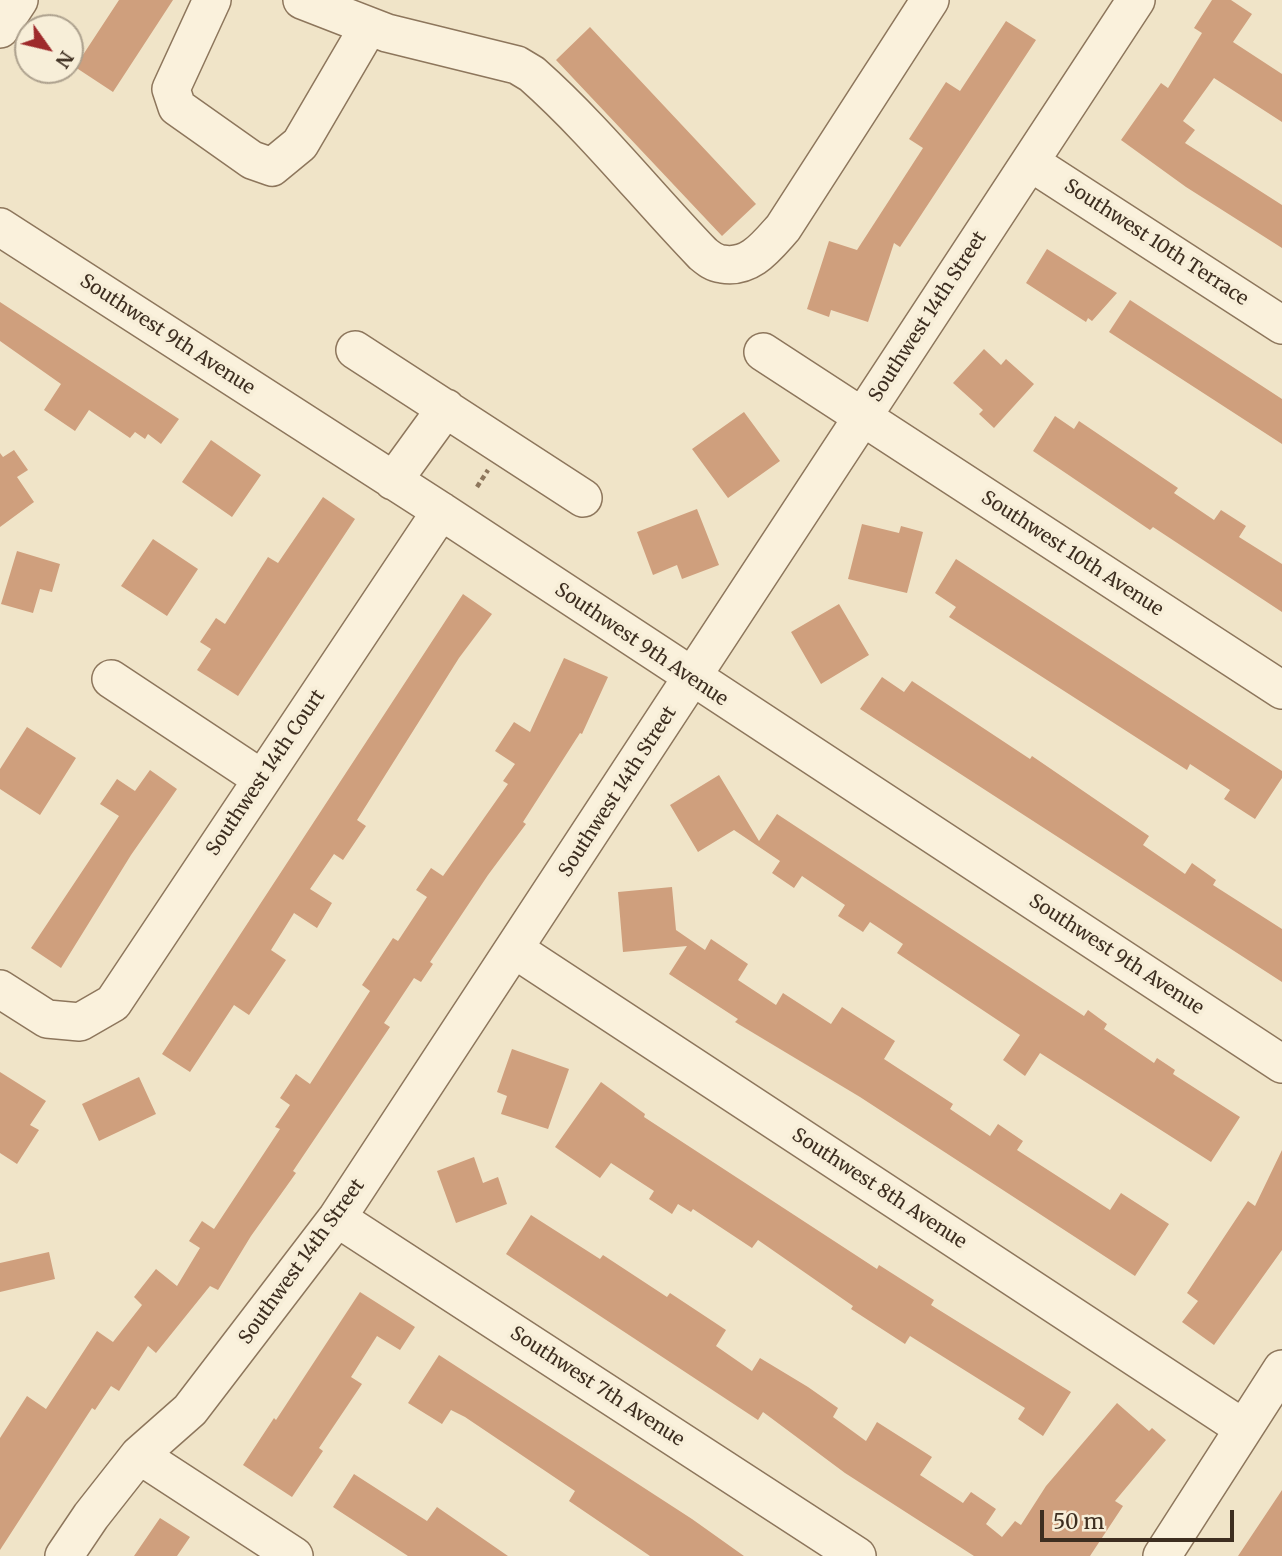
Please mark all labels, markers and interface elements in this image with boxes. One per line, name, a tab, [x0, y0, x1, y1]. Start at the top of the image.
north arrow	[14, 14, 84, 84]
text: N	[51, 47, 79, 73]
street label: Southwest 10th Terrace	[1060, 175, 1252, 311]
street label: Southwest 14th Street	[864, 227, 992, 407]
street label: Southwest 9th Avenue	[75, 270, 259, 400]
street label: Southwest 10th Avenue	[977, 487, 1167, 621]
street label: Southwest 9th Avenue	[550, 579, 732, 711]
street label: Southwest 14th Court	[202, 686, 330, 860]
street label: Southwest 14th Street	[554, 702, 682, 882]
street label: Southwest 9th Avenue	[1024, 890, 1208, 1020]
street label: Southwest 8th Avenue	[787, 1124, 971, 1254]
street label: Southwest 14th Street	[234, 1175, 370, 1349]
street label: Southwest 7th Avenue	[506, 1322, 688, 1452]
scale bar	[1044, 1496, 1238, 1540]
text: 50 m	[1053, 1508, 1104, 1535]

